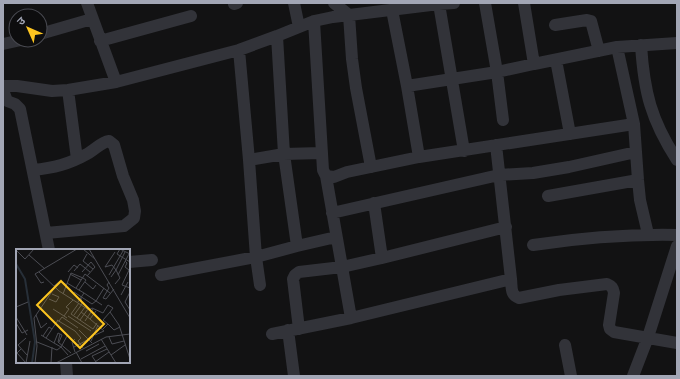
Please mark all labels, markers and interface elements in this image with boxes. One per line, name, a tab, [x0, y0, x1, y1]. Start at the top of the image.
north arrow	[8, 8, 48, 48]
text: उ	[14, 13, 29, 28]
inset map	[16, 249, 130, 363]

